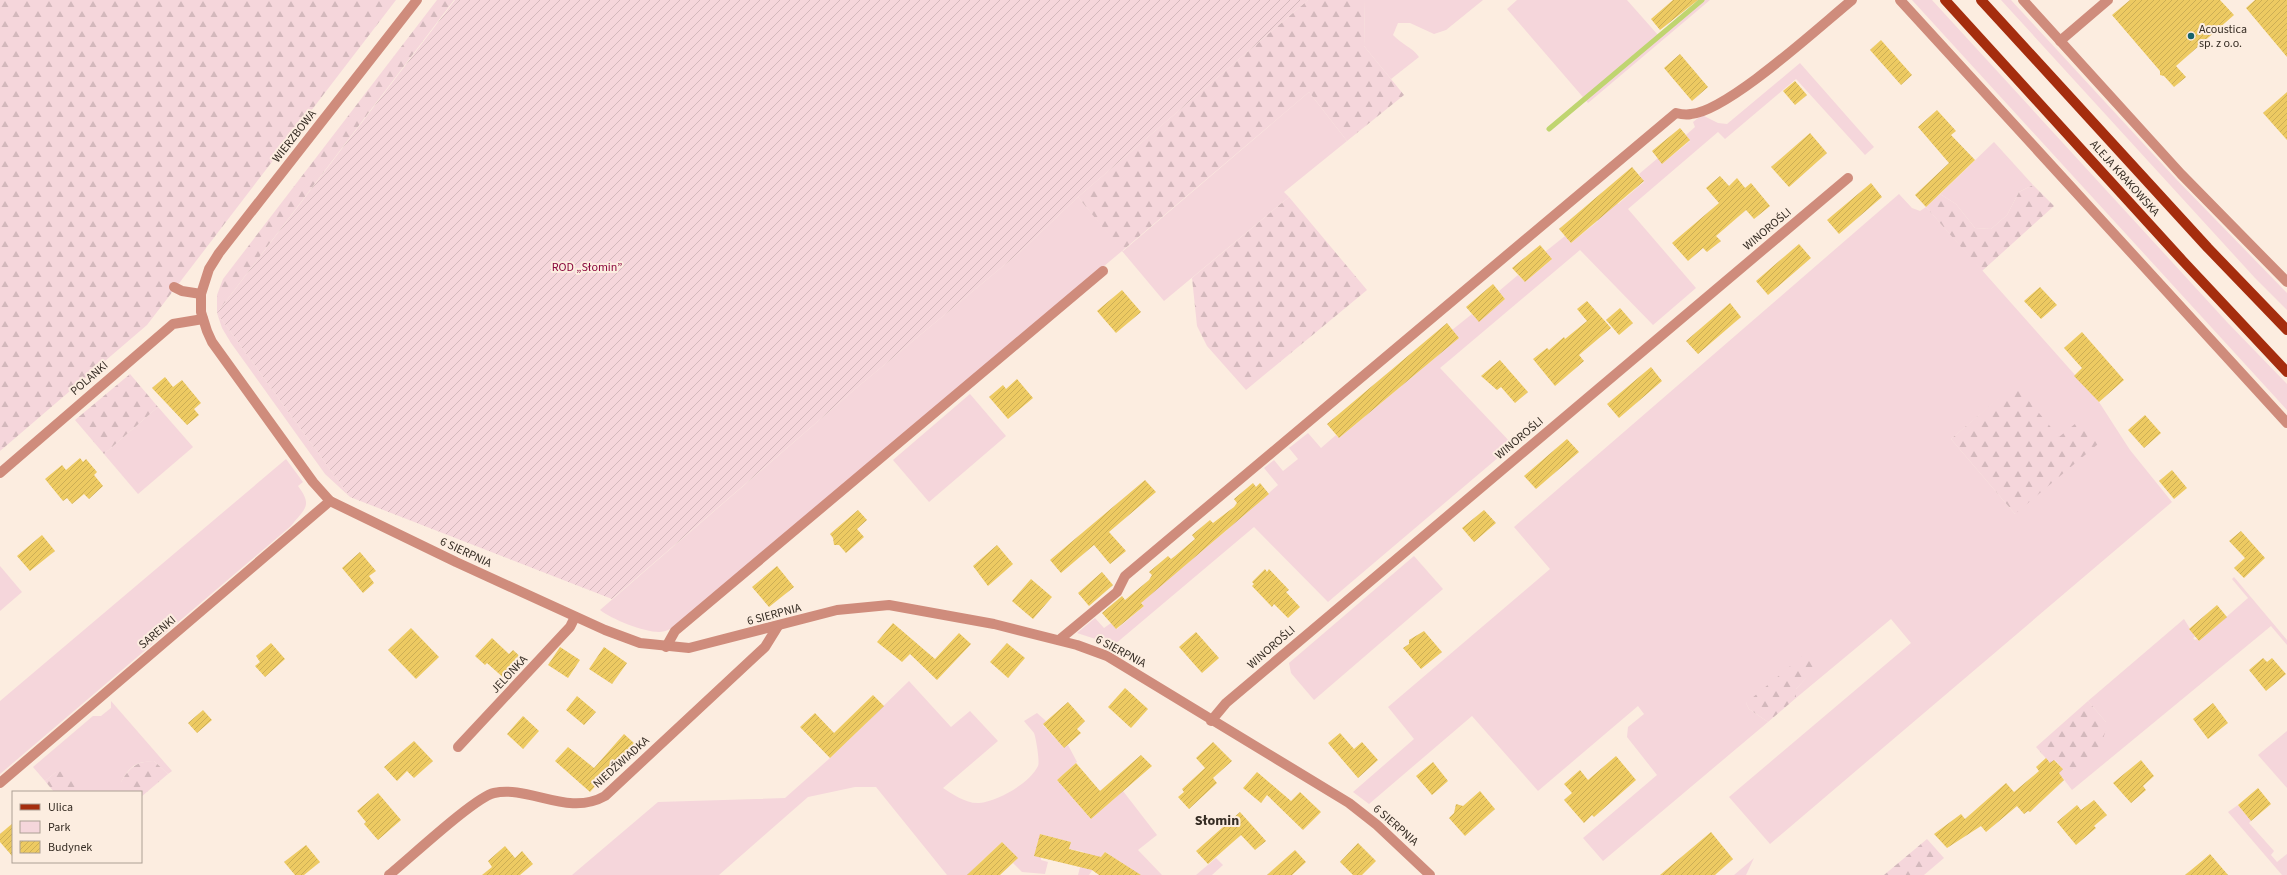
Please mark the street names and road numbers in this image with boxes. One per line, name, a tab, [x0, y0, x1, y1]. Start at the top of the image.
street label: WIERZBOWA	[268, 106, 321, 166]
street label: ALEJA KRAKOWSKA	[2086, 136, 2164, 221]
street label: WINOROŚLI	[1739, 204, 1795, 255]
street label: POLANKI	[67, 357, 112, 400]
street label: WINOROŚLI	[1491, 413, 1547, 464]
street label: 6 SIERPNIA	[437, 533, 495, 572]
street label: 6 SIERPNIA	[745, 599, 804, 630]
street label: SARENKI	[135, 612, 180, 653]
street label: WINOROŚLI	[1244, 622, 1299, 673]
street label: 6 SIERPNIA	[1092, 631, 1150, 672]
street label: JELONKA	[487, 651, 532, 697]
street label: NIEDŹWIADKA	[589, 732, 654, 792]
street label: 6 SIERPNIA	[1369, 801, 1422, 850]

